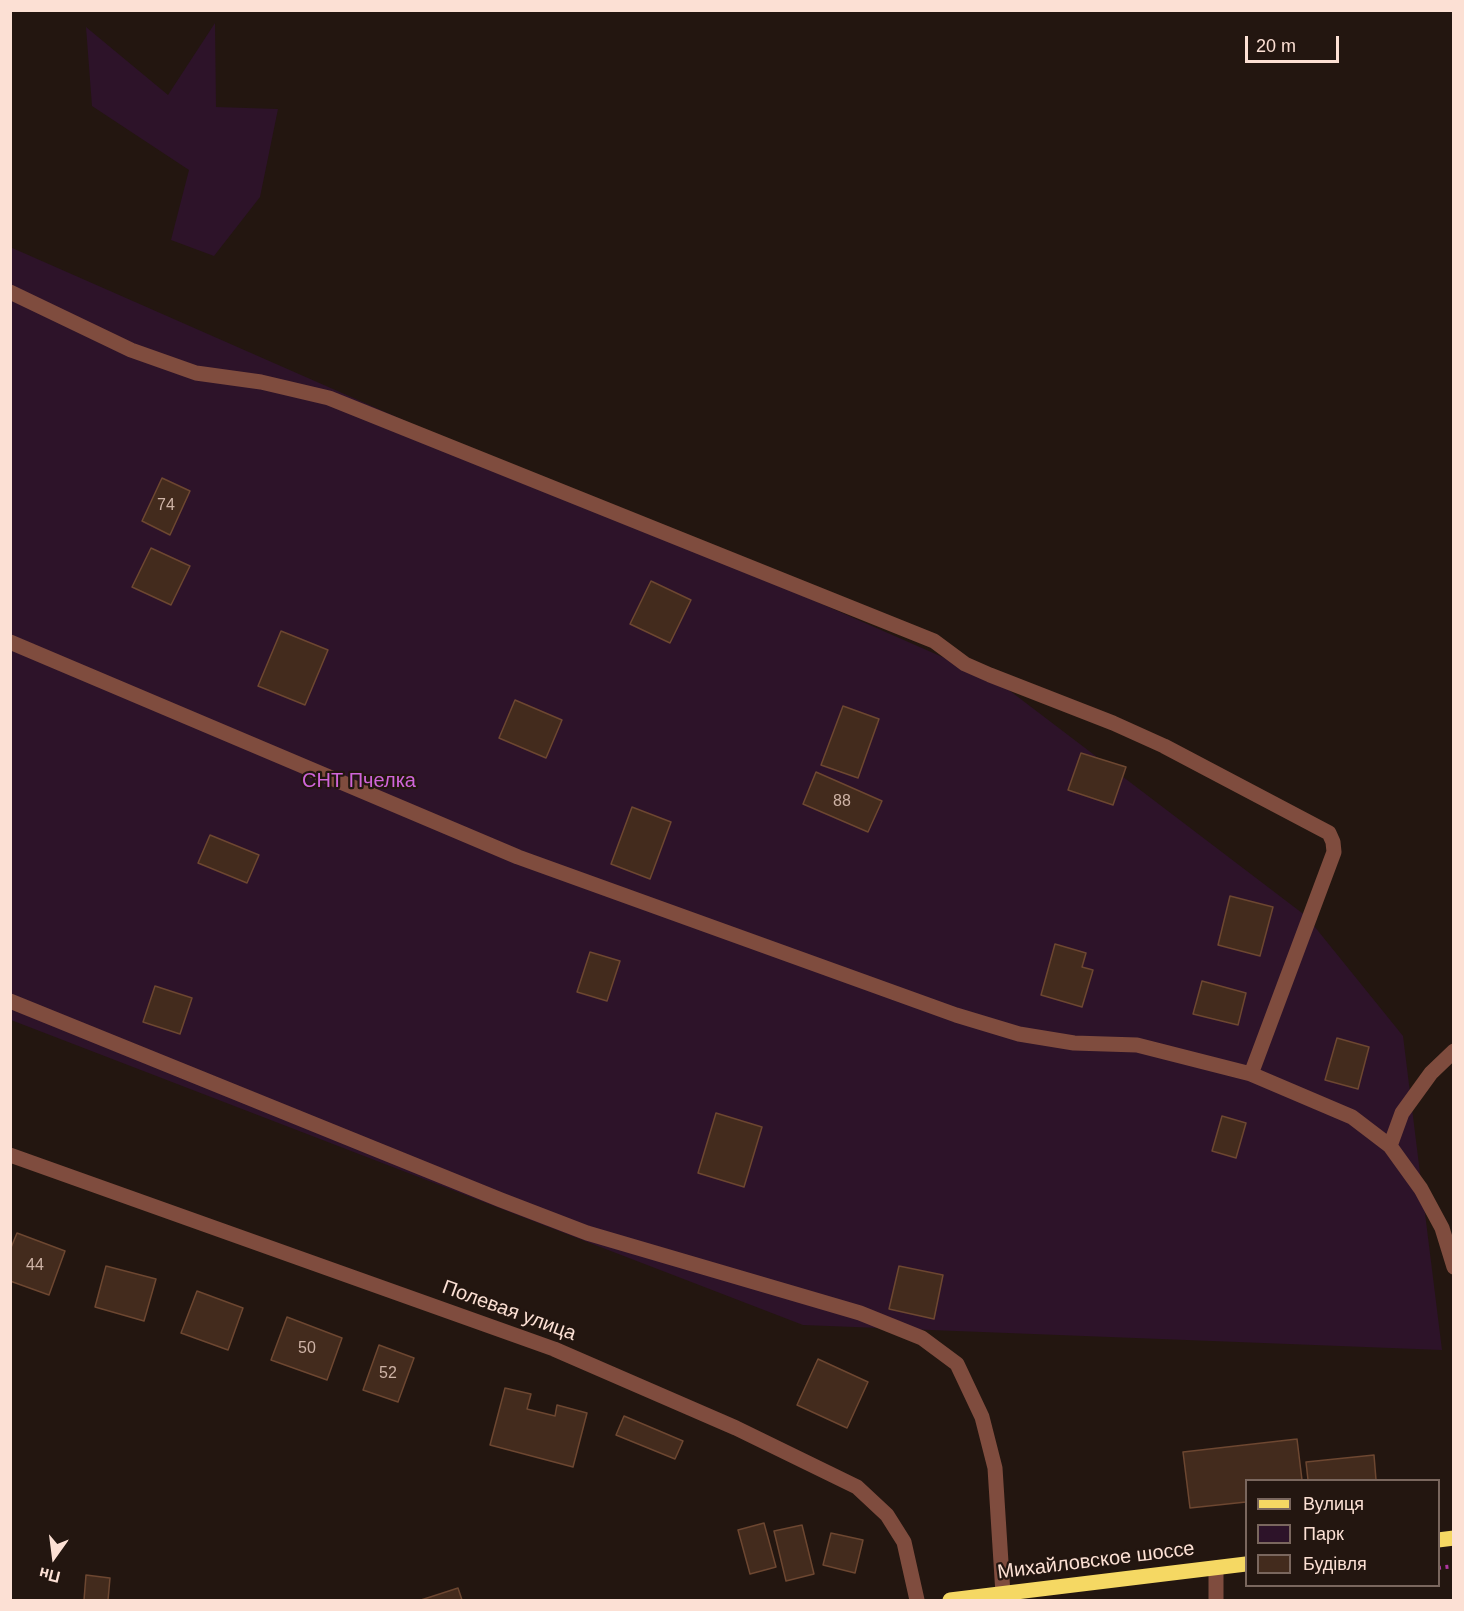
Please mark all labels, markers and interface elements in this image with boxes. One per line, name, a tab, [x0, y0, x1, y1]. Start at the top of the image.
scale bar	[1248, 24, 1342, 62]
text: 20 m	[1256, 36, 1296, 56]
house number: 74	[157, 496, 175, 516]
park label: СНТ Пчелка	[302, 769, 416, 793]
house number: 88	[833, 792, 851, 812]
house number: 44	[26, 1256, 44, 1276]
street label: Полевая улица	[439, 1276, 579, 1346]
house number: 50	[298, 1339, 316, 1359]
house number: 52	[379, 1364, 397, 1384]
legend	[1245, 1479, 1440, 1587]
text: Вулиця	[1303, 1494, 1364, 1514]
text: Парк	[1303, 1524, 1344, 1544]
north arrow	[24, 1527, 84, 1587]
street label: Михайловское шоссе	[996, 1537, 1196, 1585]
text: Будівля	[1303, 1554, 1367, 1574]
text: Пн	[37, 1564, 62, 1586]

